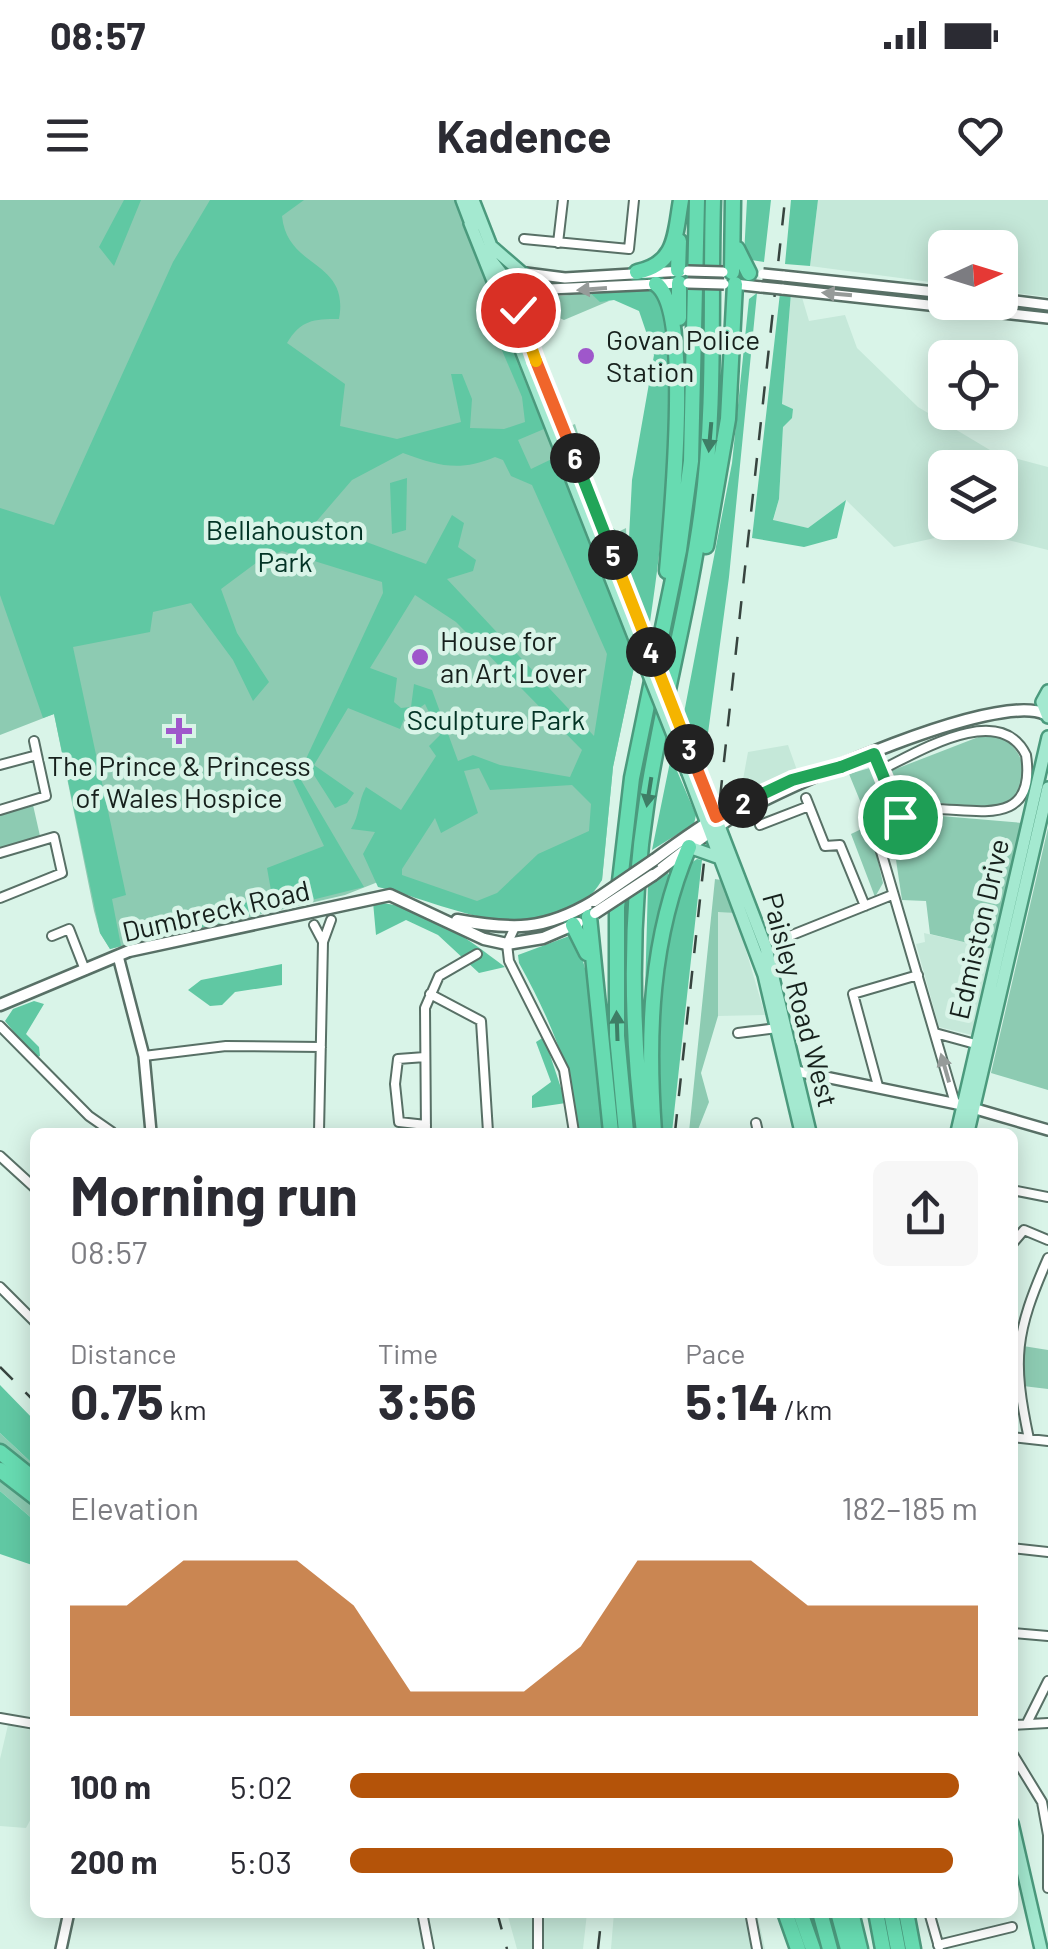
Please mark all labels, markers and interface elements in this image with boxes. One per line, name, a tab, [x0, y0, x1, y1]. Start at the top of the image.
text: 08:57	[50, 12, 145, 58]
icon: menu	[40, 108, 95, 163]
text: Kadence	[437, 108, 611, 162]
icon: heart	[953, 108, 1008, 163]
north arrow	[928, 230, 1018, 320]
map controls	[928, 230, 1018, 540]
pin	[476, 268, 561, 353]
one-way arrow	[575, 281, 607, 297]
icon: check	[491, 283, 546, 338]
one-way arrow	[821, 286, 852, 302]
place label: Govan Police Station	[606, 322, 760, 388]
button: locate	[928, 340, 1018, 430]
marker: Govan Police Station	[575, 345, 597, 367]
one-way arrow	[701, 422, 717, 454]
pin: 6	[550, 433, 600, 483]
text: 6	[567, 441, 583, 475]
button: layers	[928, 450, 1018, 540]
park label: Bellahouston Park	[206, 512, 364, 578]
pin: 5	[588, 530, 638, 580]
text: 5	[605, 538, 621, 572]
place label: House for an Art Lover	[440, 623, 587, 689]
pin: 4	[626, 627, 676, 677]
text: 4	[643, 635, 659, 669]
marker: House for an Art Lover	[409, 646, 431, 668]
park label: Sculpture Park	[407, 702, 585, 736]
marker: The Prince & Princess of Wales Hospice	[166, 718, 192, 744]
pin: 3	[664, 724, 714, 774]
text: 3	[681, 732, 697, 766]
place label: The Prince & Princess of Wales Hospice	[47, 748, 311, 814]
pin	[858, 775, 943, 860]
one-way arrow	[641, 777, 656, 808]
pin: 2	[718, 778, 768, 828]
text: 2	[735, 786, 751, 820]
icon: arrive	[873, 790, 928, 845]
street label: Edmiston Drive	[941, 835, 1015, 1022]
street label: Dumbreck Road	[119, 872, 313, 948]
street label: Paisley Road West	[756, 889, 846, 1110]
one-way arrow	[608, 1009, 624, 1041]
one-way arrow	[937, 1052, 952, 1083]
text: Morning run	[70, 1161, 358, 1227]
button: share	[873, 1161, 978, 1266]
text: 08:57	[70, 1232, 147, 1270]
text: Distance	[70, 1336, 177, 1370]
text: Time	[378, 1336, 438, 1370]
text: Pace	[685, 1336, 746, 1370]
text: 0.75	[70, 1370, 164, 1430]
text: 3:56	[378, 1370, 477, 1430]
text: 5:14	[685, 1370, 778, 1430]
text: km	[164, 1392, 207, 1426]
text: /km	[778, 1392, 832, 1426]
text: Elevation	[70, 1488, 199, 1526]
text: 182–185 m	[841, 1488, 978, 1526]
text: 100 m	[70, 1767, 151, 1805]
text: 5:02	[230, 1767, 293, 1805]
text: 200 m	[70, 1842, 158, 1880]
text: 5:03	[230, 1842, 292, 1880]

